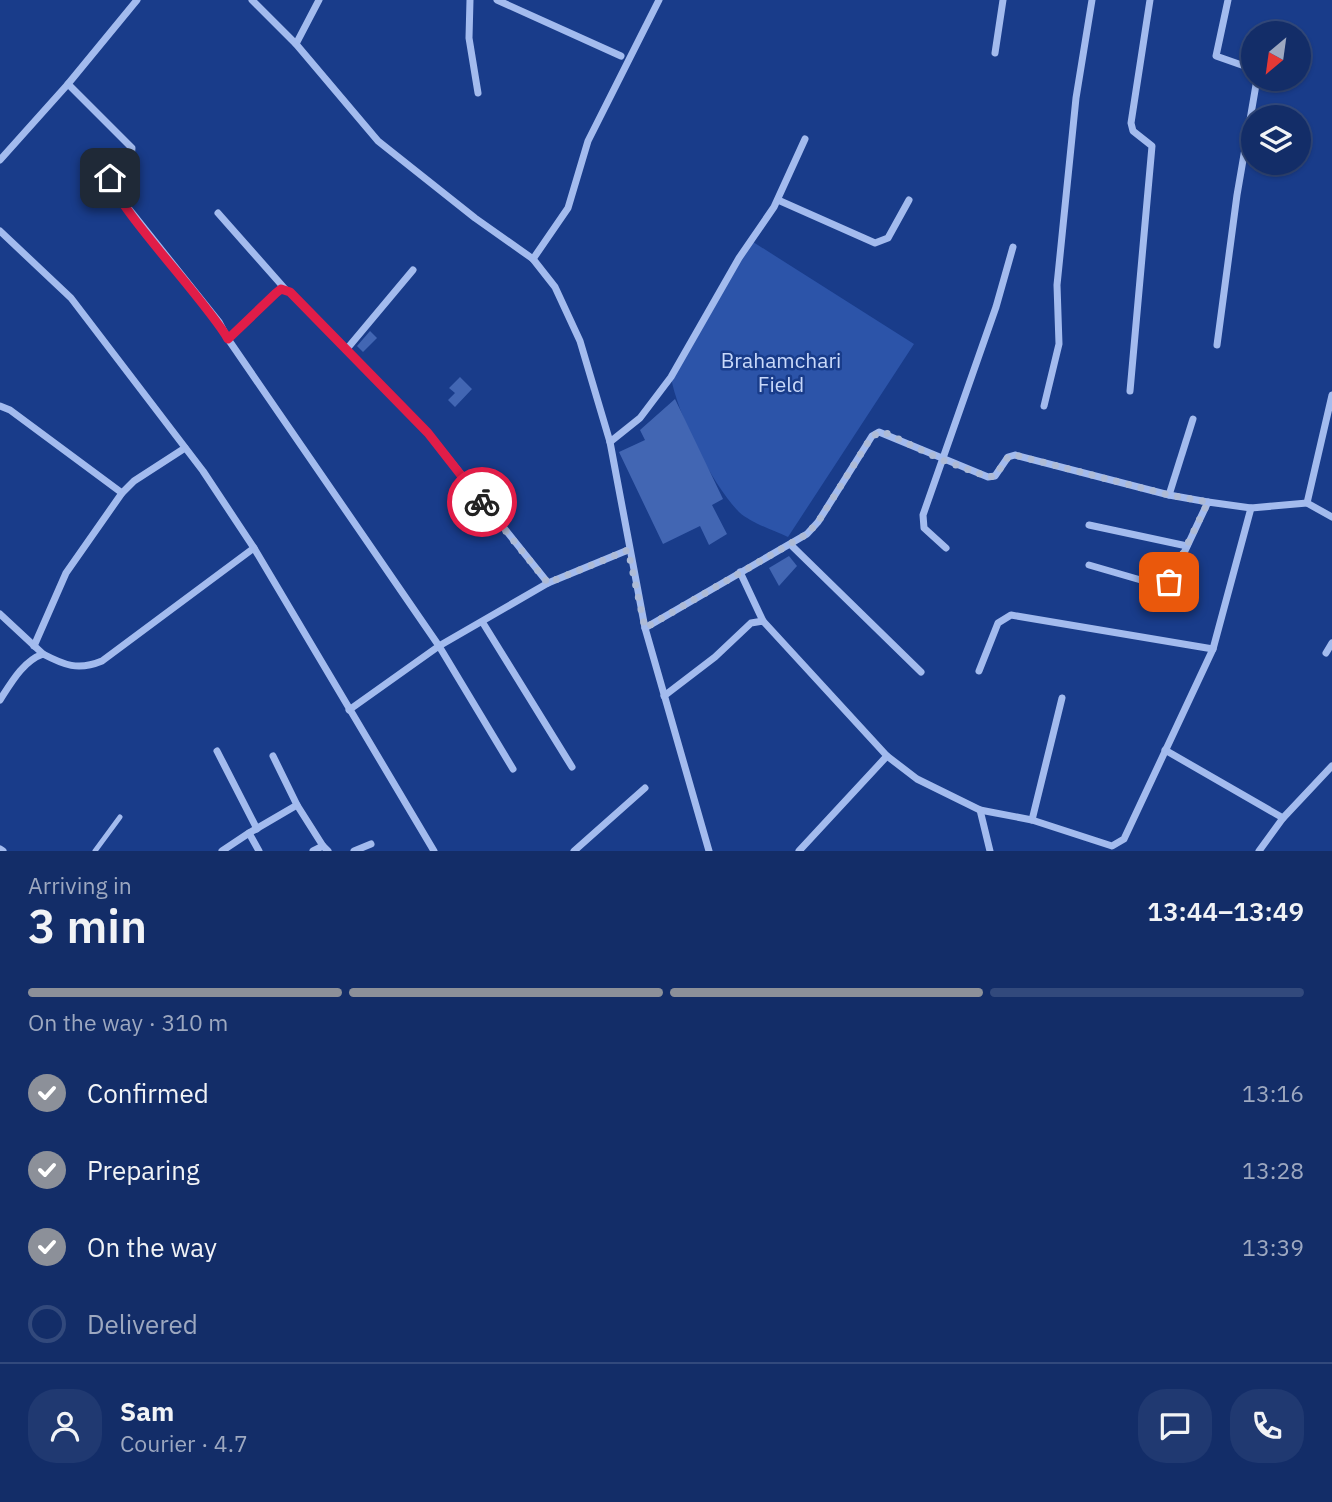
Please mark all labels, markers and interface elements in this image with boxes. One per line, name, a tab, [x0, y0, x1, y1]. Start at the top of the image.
north arrow	[1241, 21, 1311, 91]
map controls	[1241, 21, 1311, 175]
button: layers	[1241, 105, 1311, 175]
pin	[80, 148, 140, 208]
icon: home	[91, 159, 129, 197]
park label: Brahamchari Field	[721, 346, 841, 398]
courier	[447, 467, 517, 537]
icon: bike	[463, 483, 501, 521]
pin	[1139, 552, 1199, 612]
icon: bag	[1150, 563, 1188, 601]
text: Arriving in	[28, 870, 132, 900]
text: 13:44–13:49	[1147, 894, 1304, 928]
text: 3 min	[28, 896, 147, 956]
text: On the way · 310 m	[28, 1007, 228, 1037]
icon: check	[28, 1074, 66, 1112]
text: Confirmed	[87, 1076, 209, 1110]
text: 13:16	[1242, 1078, 1304, 1108]
icon: check	[28, 1151, 66, 1189]
text: Preparing	[87, 1153, 200, 1187]
text: 13:28	[1242, 1155, 1304, 1185]
icon: check	[28, 1228, 66, 1266]
text: On the way	[87, 1230, 217, 1264]
text: 13:39	[1242, 1232, 1304, 1262]
text: Delivered	[87, 1307, 198, 1341]
button: person	[28, 1389, 102, 1463]
button: chat	[1138, 1389, 1212, 1463]
button: phone	[1230, 1389, 1304, 1463]
text: Sam	[120, 1394, 174, 1428]
text: Courier · 4.7	[120, 1428, 248, 1458]

